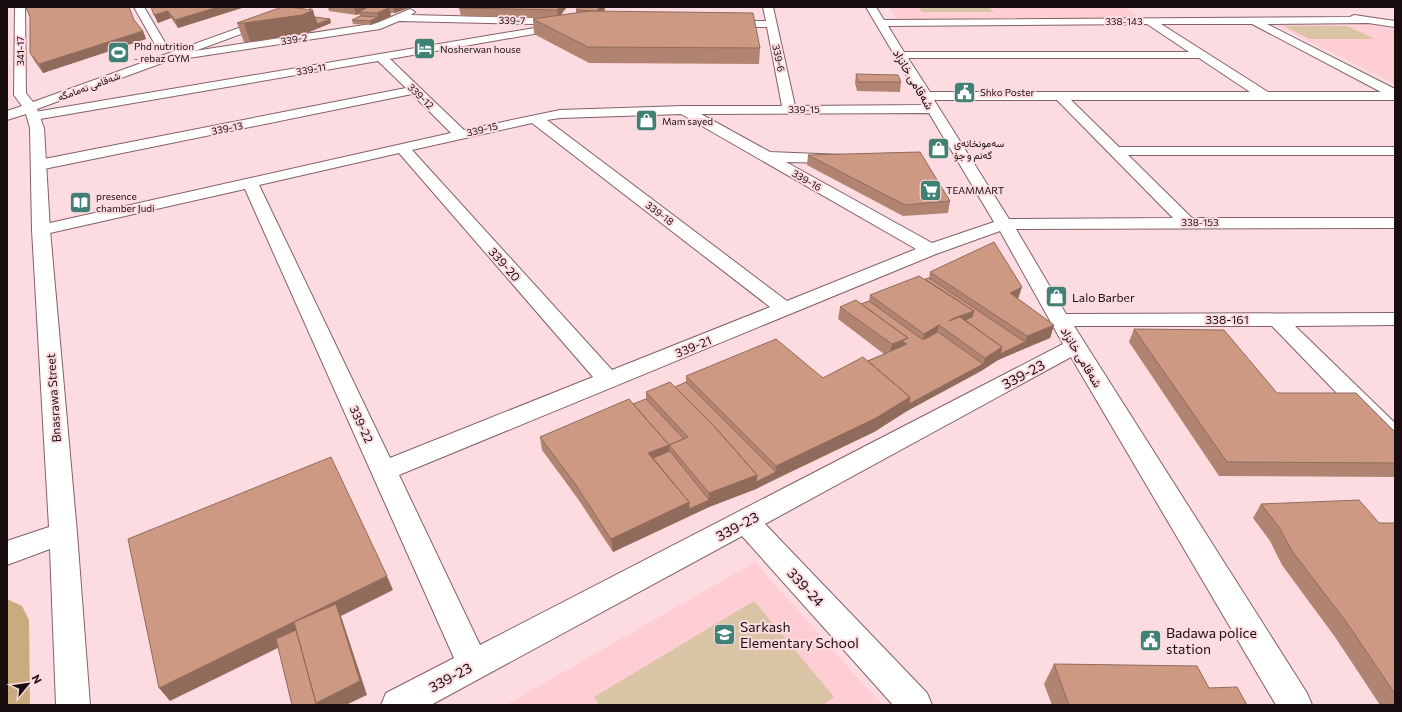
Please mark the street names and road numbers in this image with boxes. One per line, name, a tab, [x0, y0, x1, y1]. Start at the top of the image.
street label: 339-7	[498, 14, 526, 26]
street label: 338-143	[1105, 15, 1143, 27]
street label: 339-2	[280, 31, 309, 47]
street label: 341-17	[14, 36, 26, 66]
street label: 339-6	[770, 43, 788, 73]
street label: شەقامی خانزاد	[889, 46, 938, 113]
street label: 339-11	[295, 60, 327, 78]
street label: شەقامی نەمامگە	[56, 69, 122, 104]
street label: 339-12	[406, 81, 437, 112]
street label: 339-15	[788, 103, 820, 115]
street label: 339-13	[210, 119, 244, 137]
street label: 339-15	[465, 120, 499, 138]
street label: 339-16	[790, 167, 824, 193]
street label: 339-18	[644, 199, 676, 227]
street label: 338-153	[1181, 216, 1219, 228]
street label: 339-20	[486, 244, 524, 284]
street label: 338-161	[1205, 312, 1249, 326]
street label: شەقامی خانزاد	[1057, 324, 1106, 391]
street label: 339-21	[673, 332, 713, 360]
street label: Bnasrawa Street	[43, 353, 63, 443]
street label: 339-23	[999, 356, 1047, 392]
street label: 339-22	[347, 403, 377, 445]
street label: 339-23	[713, 508, 761, 544]
street label: 339-24	[784, 564, 828, 610]
street label: 339-23	[426, 659, 474, 695]

